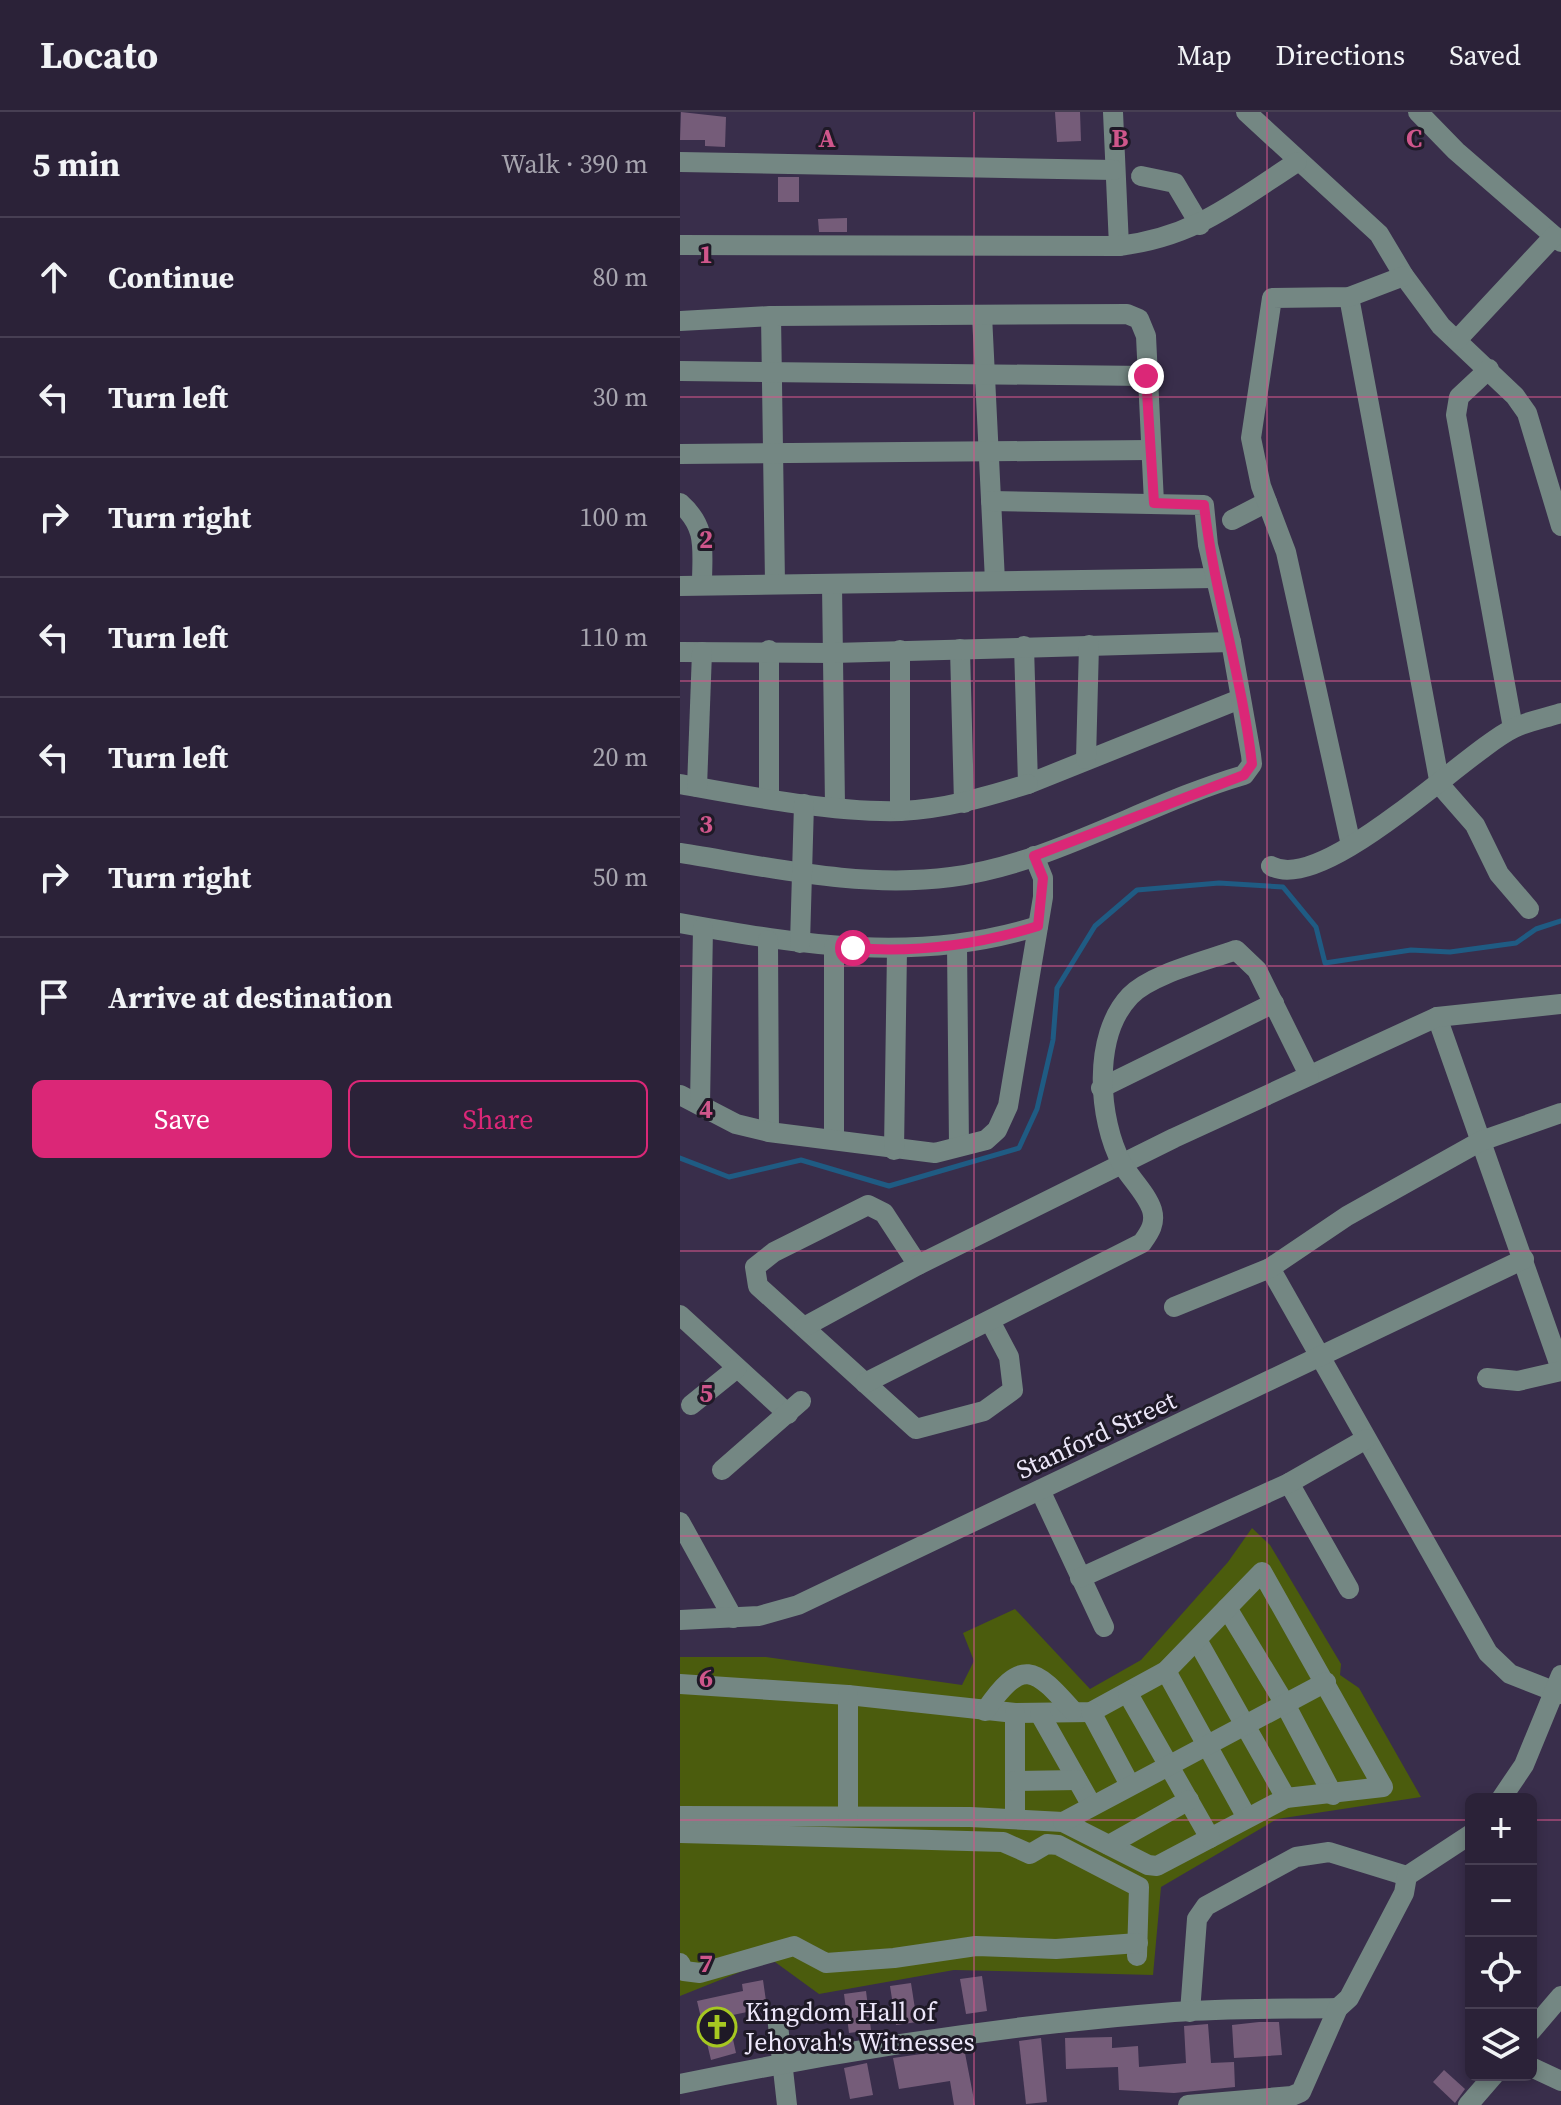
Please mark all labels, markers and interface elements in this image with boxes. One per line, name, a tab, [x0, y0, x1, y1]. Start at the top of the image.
text: Locato	[40, 29, 158, 81]
text: Map	[1177, 36, 1232, 74]
text: Directions	[1276, 36, 1405, 74]
text: Saved	[1449, 36, 1521, 74]
text: A	[818, 120, 836, 156]
text: B	[1112, 120, 1129, 156]
text: C	[1406, 120, 1422, 156]
text: 5 min	[32, 141, 120, 187]
text: Walk · 390 m	[501, 146, 648, 182]
text: 1	[699, 236, 713, 272]
icon: ahead	[32, 255, 76, 299]
text: Continue	[108, 257, 234, 298]
text: 80 m	[593, 259, 648, 295]
route end	[1128, 358, 1164, 394]
icon: left	[32, 375, 76, 419]
text: Turn left	[108, 377, 228, 418]
text: 30 m	[593, 379, 648, 415]
icon: right	[32, 495, 76, 539]
text: Turn right	[108, 497, 251, 538]
text: 100 m	[580, 499, 648, 535]
text: 2	[699, 521, 713, 557]
icon: left	[32, 615, 76, 659]
text: Turn left	[108, 617, 228, 658]
text: 110 m	[580, 619, 648, 655]
icon: left	[32, 735, 76, 779]
text: Turn left	[108, 737, 228, 778]
text: 20 m	[593, 739, 648, 775]
text: 3	[699, 806, 713, 842]
icon: right	[32, 855, 76, 899]
text: Turn right	[108, 857, 251, 898]
text: 50 m	[593, 859, 648, 895]
route start	[835, 930, 871, 966]
icon: arrive	[32, 975, 76, 1019]
text: Arrive at destination	[108, 977, 393, 1018]
button: Save	[32, 1080, 332, 1158]
button: Share	[348, 1080, 648, 1158]
text: 4	[699, 1091, 713, 1127]
text: 5	[699, 1375, 713, 1411]
street label: Stanford Street	[1010, 1382, 1182, 1488]
text: 6	[699, 1660, 713, 1696]
map controls	[1465, 1793, 1537, 2081]
button: +	[1465, 1793, 1537, 1865]
button: −	[1465, 1865, 1537, 1937]
button: locate	[1465, 1937, 1537, 2009]
text: 7	[699, 1945, 713, 1981]
place label: Kingdom Hall of Jehovah's Witnesses	[744, 1994, 975, 2060]
church icon: Kingdom Hall of Jehovah's Witnesses	[696, 2006, 738, 2048]
button: layers	[1465, 2009, 1537, 2081]

